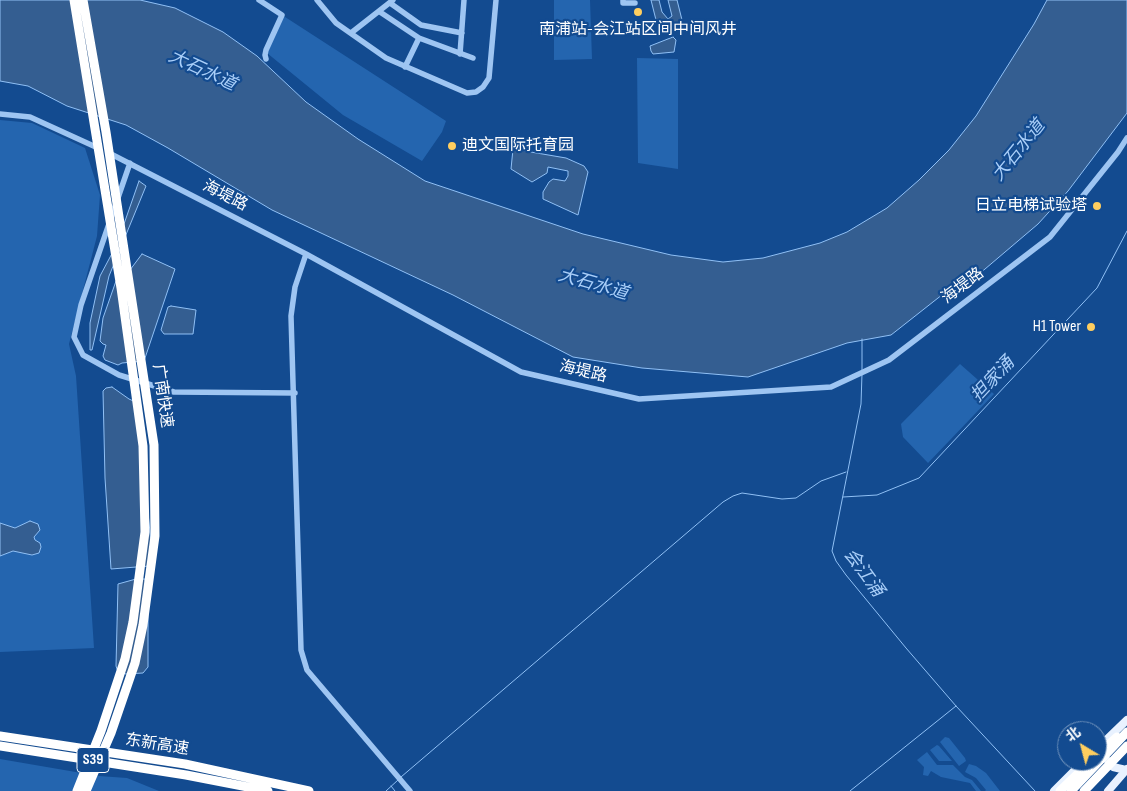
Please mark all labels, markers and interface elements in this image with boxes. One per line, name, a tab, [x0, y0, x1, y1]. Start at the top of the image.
marker: 南浦站-会江站区间中间风井	[632, 6, 644, 18]
place label: 南浦站-会江站区间中间风井	[539, 20, 737, 40]
water label: 大石水道	[165, 46, 239, 96]
water label: 大石水道	[988, 116, 1050, 186]
place label: 迪文国际托育园	[462, 136, 574, 156]
marker: 迪文国际托育园	[446, 140, 458, 152]
street label: 海堤路	[199, 177, 251, 215]
place label: 日立电梯试验塔	[975, 196, 1087, 216]
marker: 日立电梯试验塔	[1091, 200, 1103, 212]
street label: 海堤路	[938, 264, 988, 308]
water label: 大石水道	[555, 265, 631, 305]
place label: H1 Tower	[1033, 317, 1081, 337]
marker: H1 Tower	[1085, 321, 1097, 333]
water label: 担家涌	[967, 353, 1019, 407]
street label: 海堤路	[557, 357, 609, 387]
street label: 广南快速	[148, 363, 176, 429]
water label: 会江涌	[838, 545, 888, 601]
north arrow	[1057, 721, 1107, 771]
text: 北	[1063, 723, 1084, 745]
street label: 东新高速	[124, 731, 190, 759]
road number: S39	[77, 748, 109, 772]

